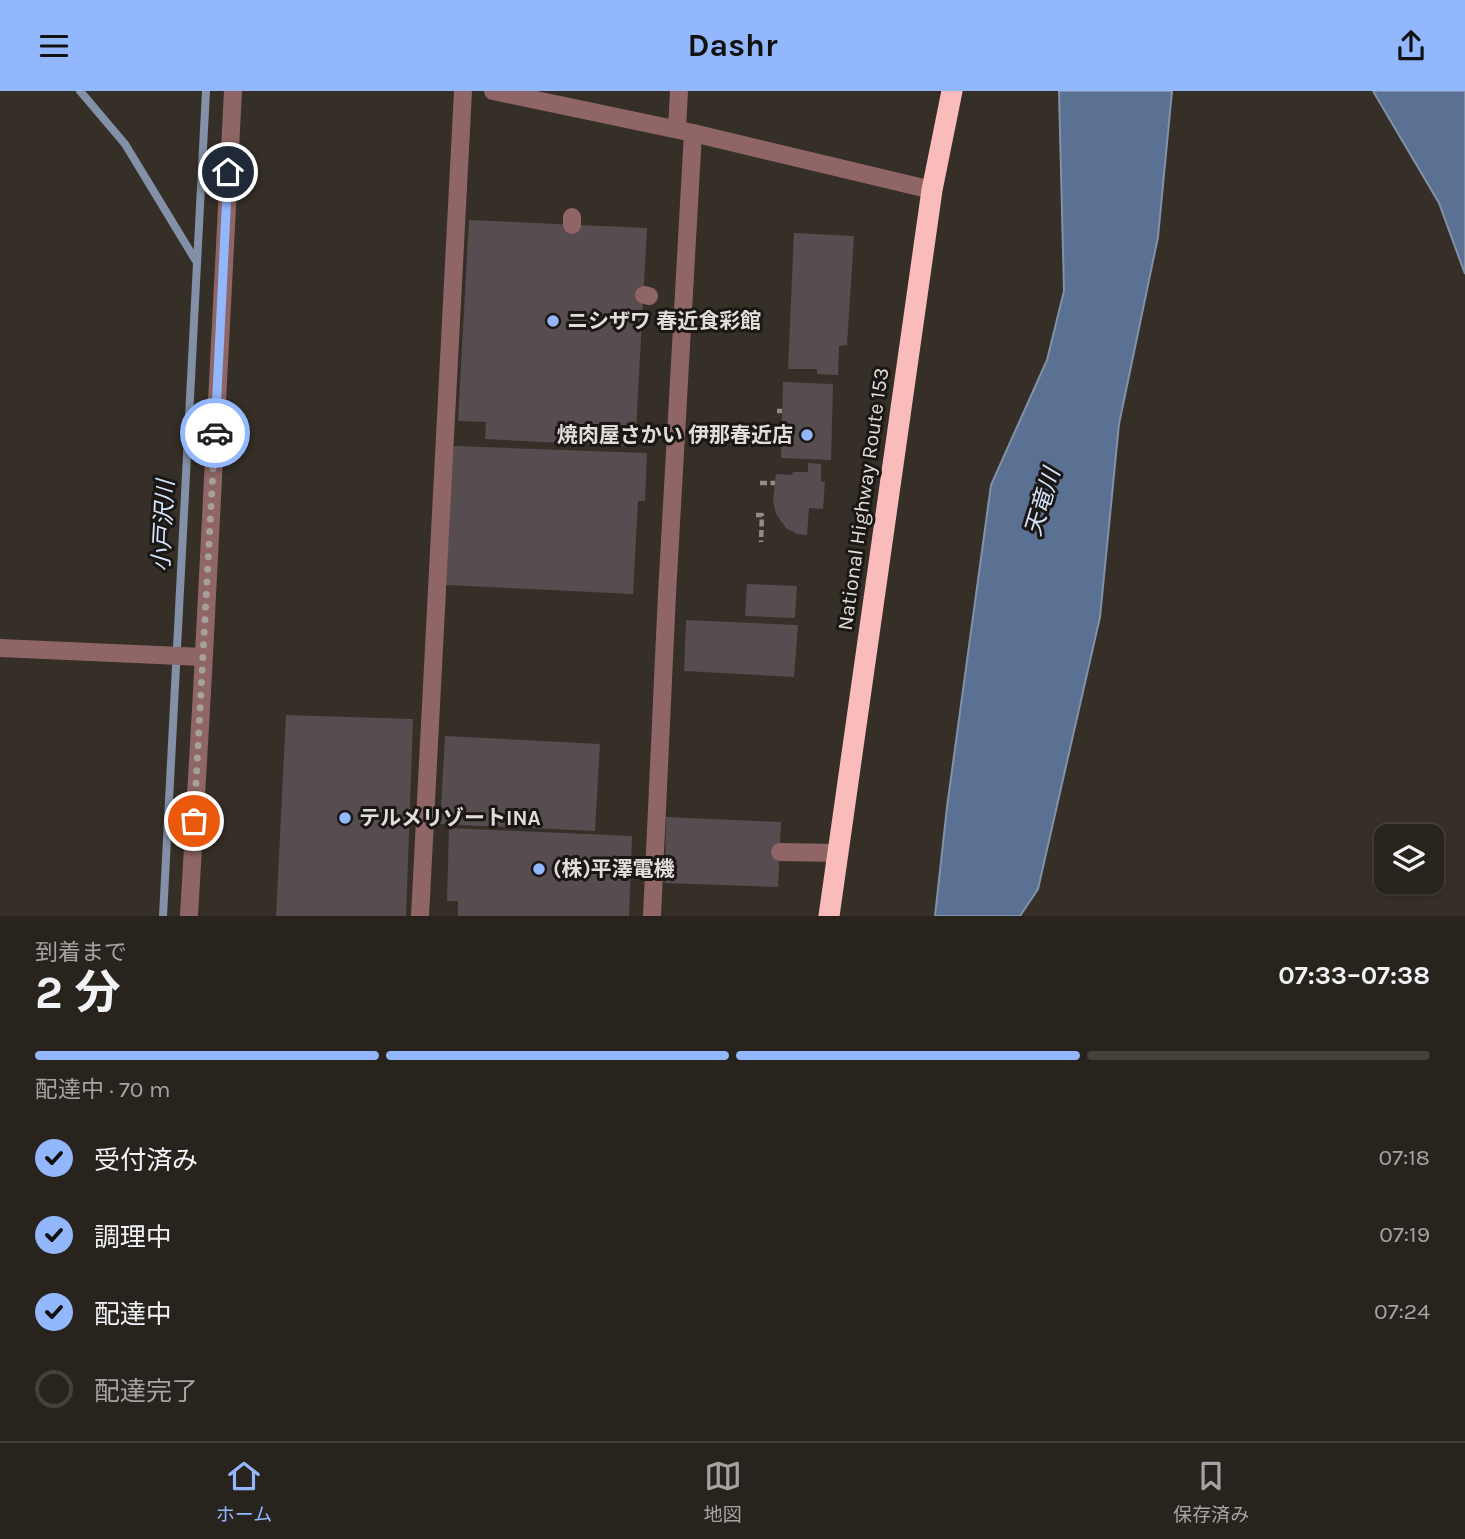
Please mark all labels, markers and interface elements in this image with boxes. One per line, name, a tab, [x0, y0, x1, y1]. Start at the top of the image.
icon: menu	[35, 27, 73, 65]
text: Dashr	[687, 27, 778, 64]
icon: share	[1392, 27, 1430, 65]
pin	[198, 142, 258, 202]
icon: home	[209, 153, 247, 191]
place label: ニシザワ 春近食彩館	[567, 309, 761, 333]
marker: ニシザワ 春近食彩館	[545, 313, 561, 329]
street label: National Highway Route 153	[833, 366, 893, 632]
courier	[180, 398, 250, 468]
icon: car	[196, 414, 234, 452]
place label: 焼肉屋さかい 伊那春近店	[557, 423, 793, 447]
marker: 焼肉屋さかい 伊那春近店	[799, 427, 815, 443]
water label: 天竜川	[1019, 462, 1066, 539]
water label: 小戸沢川	[148, 476, 180, 573]
pin	[164, 791, 224, 851]
icon: bag	[175, 802, 213, 840]
place label: テルメリゾートINA	[359, 806, 541, 830]
marker: テルメリゾートINA	[337, 810, 353, 826]
map controls	[1374, 824, 1444, 894]
button: layers	[1374, 824, 1444, 894]
place label: (株)平澤電機	[553, 857, 675, 881]
marker: (株)平澤電機	[531, 861, 547, 877]
text: 到着まで	[35, 939, 127, 966]
text: 07:33–07:38	[1278, 960, 1430, 991]
text: 2 分	[35, 966, 120, 1020]
text: 配達中 · 70 m	[35, 1076, 170, 1103]
icon: check	[35, 1139, 73, 1177]
text: 07:18	[1379, 1144, 1430, 1171]
text: 受付済み	[94, 1145, 198, 1176]
icon: check	[35, 1216, 73, 1254]
text: 07:19	[1379, 1221, 1430, 1248]
text: 調理中	[94, 1222, 172, 1253]
icon: check	[35, 1293, 73, 1331]
text: 07:24	[1374, 1298, 1430, 1325]
text: 配達中	[94, 1299, 172, 1330]
text: 配達完了	[94, 1376, 198, 1407]
tab: ホーム	[216, 1457, 272, 1526]
tab: 地図	[704, 1457, 742, 1526]
tab: 保存済み	[1173, 1457, 1249, 1526]

